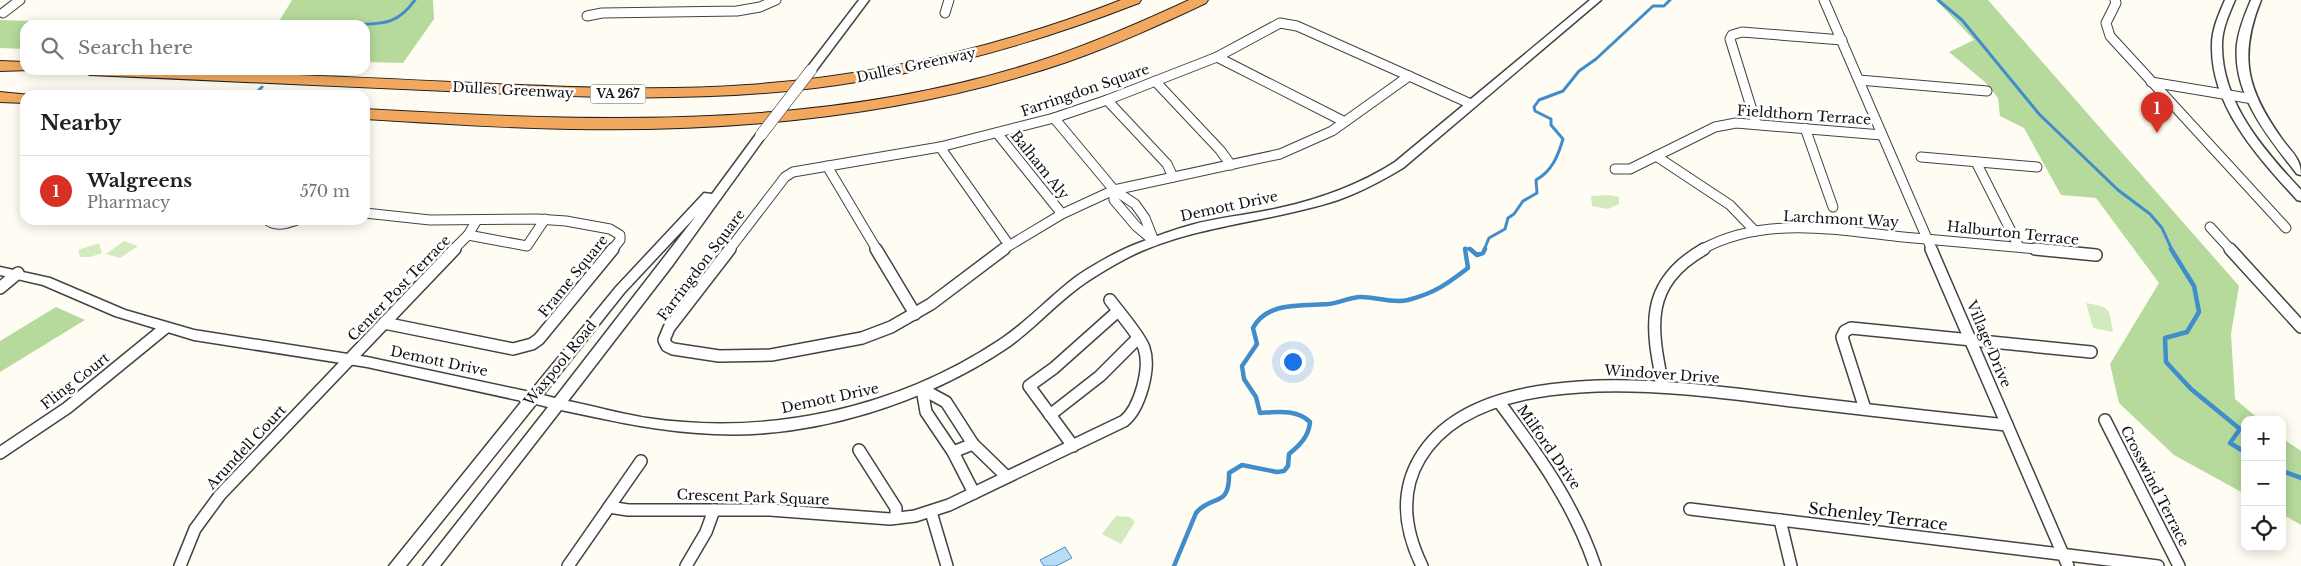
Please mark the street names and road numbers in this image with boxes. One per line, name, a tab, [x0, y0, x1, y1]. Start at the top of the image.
street label: Dulles Greenway	[855, 44, 977, 86]
street label: Farringdon Square	[1018, 60, 1152, 120]
street label: Dulles Greenway	[452, 78, 574, 102]
road number: VA 267	[590, 85, 646, 104]
street label: Fieldthorn Terrace	[1736, 101, 1872, 129]
street label: Balham Aly	[1007, 127, 1073, 203]
street label: Demott Drive	[1179, 187, 1279, 225]
street label: Farringdon Square	[653, 206, 749, 324]
street label: Larchmont Way	[1783, 207, 1899, 231]
street label: Halburton Terrace	[1946, 217, 2080, 249]
street label: Center Post Terrace	[344, 231, 454, 345]
street label: Frame Square	[534, 231, 612, 321]
street label: Village Drive	[1962, 297, 2015, 390]
street label: Waxpool Road	[519, 316, 600, 410]
street label: Demott Drive	[389, 342, 489, 380]
street label: Fling Court	[37, 348, 114, 413]
street label: Windover Drive	[1603, 361, 1720, 387]
street label: Demott Drive	[780, 379, 880, 417]
street label: Arundell Court	[202, 401, 290, 494]
street label: Milford Drive	[1513, 401, 1585, 493]
street label: Crosswind Terrace	[2117, 423, 2193, 549]
street label: Crescent Park Square	[676, 485, 830, 509]
street label: Schenley Terrace	[1807, 498, 1949, 534]

